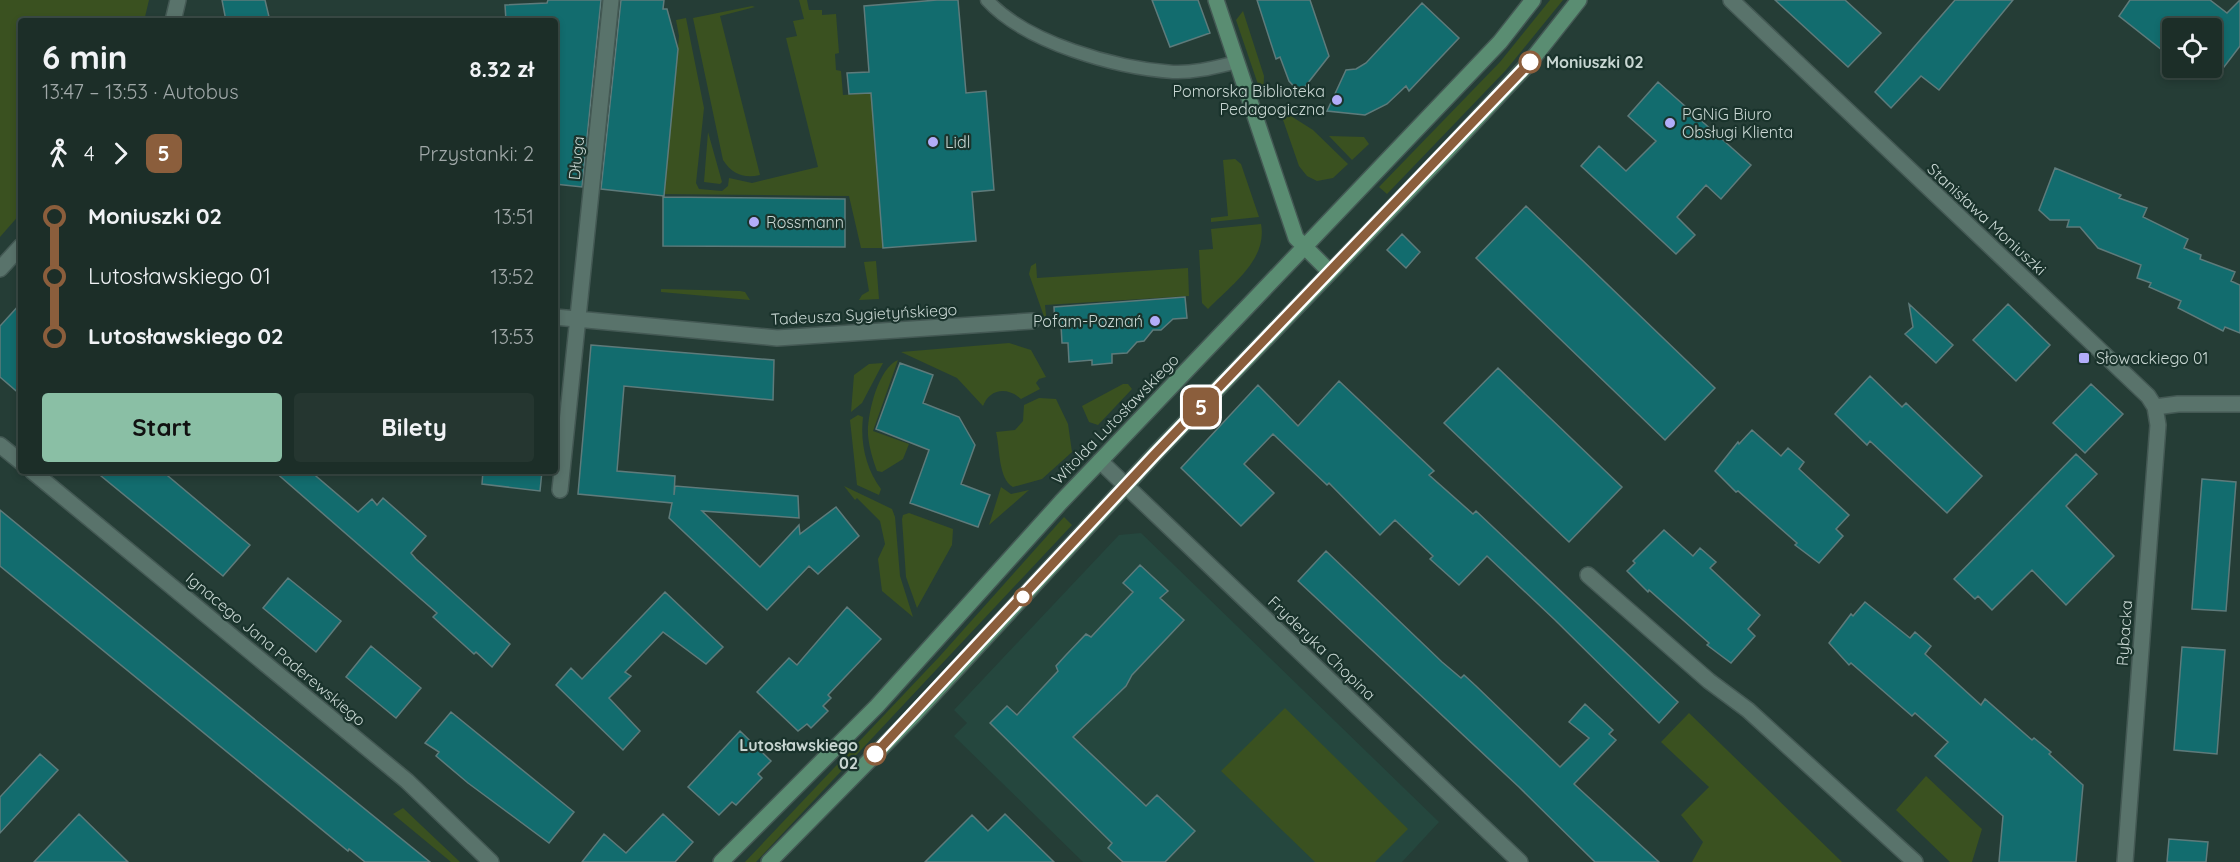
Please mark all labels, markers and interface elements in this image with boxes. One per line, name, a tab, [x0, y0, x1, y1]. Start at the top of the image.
map controls	[2162, 18, 2222, 78]
button: locate	[2162, 18, 2222, 78]
text: 6 min	[42, 36, 127, 77]
marker: Moniuszki 02	[1519, 51, 1541, 73]
place label: Moniuszki 02	[1546, 52, 1644, 72]
text: 8.32 zł	[469, 55, 534, 83]
text: 13:47 – 13:53 · Autobus	[42, 79, 239, 104]
place label: Pomorska Biblioteka Pedagogiczna	[1173, 81, 1325, 119]
marker: Pomorska Biblioteka Pedagogiczna	[1330, 93, 1344, 107]
place label: PGNiG Biuro Obsługi Klienta	[1682, 104, 1793, 142]
marker: PGNiG Biuro Obsługi Klienta	[1663, 116, 1677, 130]
place label: Lidl	[945, 132, 970, 152]
street label: Długa	[564, 135, 588, 181]
marker: Lidl	[926, 135, 940, 149]
icon: walk	[42, 137, 75, 170]
icon: forward	[104, 137, 137, 170]
text: 5	[158, 140, 170, 166]
text: 4	[84, 141, 95, 166]
text: Przystanki: 2	[419, 141, 534, 166]
street label: Stanisława Moniuszki	[1923, 159, 2051, 279]
text: Moniuszki 02	[88, 202, 222, 230]
text: 13:51	[494, 204, 534, 229]
place label: Rossmann	[766, 212, 844, 232]
marker: Rossmann	[747, 215, 761, 229]
text: Lutosławskiego 01	[88, 262, 271, 290]
text: 13:52	[490, 264, 534, 289]
street label: Tadeusza Sygietyńskiego	[770, 299, 958, 329]
place label: Pofam-Poznań	[1033, 311, 1143, 331]
marker: Pofam-Poznań	[1148, 314, 1162, 328]
text: Lutosławskiego 02	[88, 322, 284, 350]
text: 13:53	[491, 324, 534, 349]
place label: Słowackiego 01	[2096, 348, 2209, 368]
street label: Witolda Lutosławskiego	[1047, 349, 1183, 489]
marker: Słowackiego 01	[2077, 351, 2091, 365]
line badge: 5	[1182, 388, 1220, 426]
button: Start	[42, 393, 282, 462]
button: Bilety	[294, 393, 534, 462]
text: 5	[1195, 394, 1207, 420]
street label: Ignacego Jana Paderewskiego	[182, 568, 370, 730]
unlabelled marker	[1014, 588, 1032, 606]
street label: Fryderyka Chopina	[1264, 592, 1380, 704]
street label: Rybacka	[2112, 600, 2136, 666]
place label: Lutosławskiego 02	[739, 735, 858, 773]
marker: Lutosławskiego 02	[864, 743, 886, 765]

